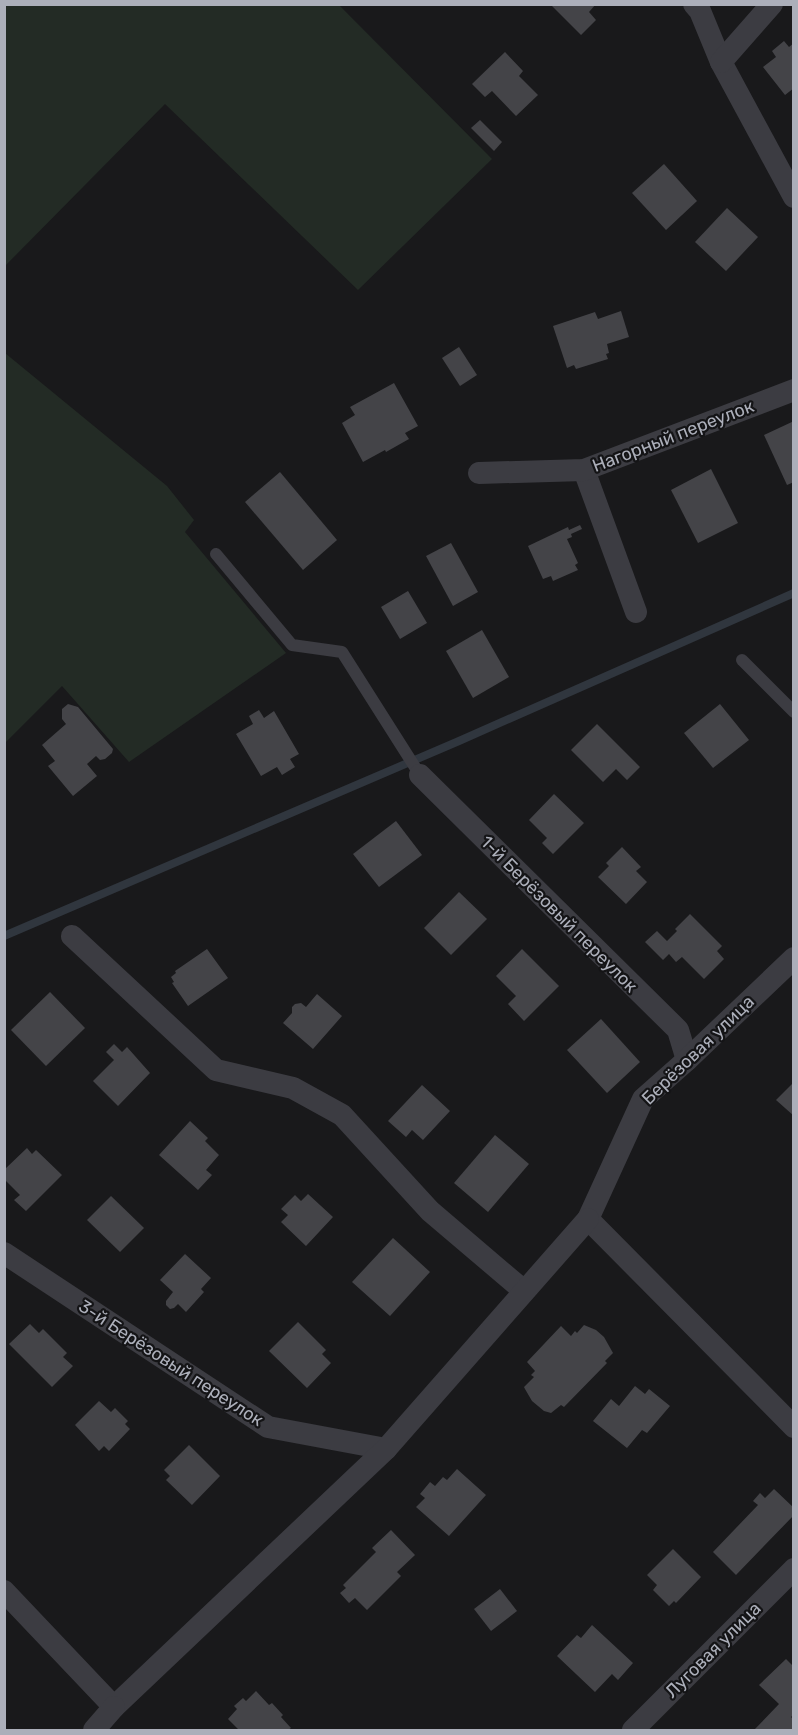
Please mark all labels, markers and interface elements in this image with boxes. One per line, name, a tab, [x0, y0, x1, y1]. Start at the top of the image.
street label: Нагорный переулок	[589, 395, 757, 477]
street label: 1-й Берёзовый переулок	[476, 831, 642, 997]
street label: Берёзовая улица	[637, 991, 759, 1109]
street label: 3-й Берёзовый переулок	[74, 1295, 268, 1431]
street label: Луговая улица	[661, 1598, 765, 1702]

